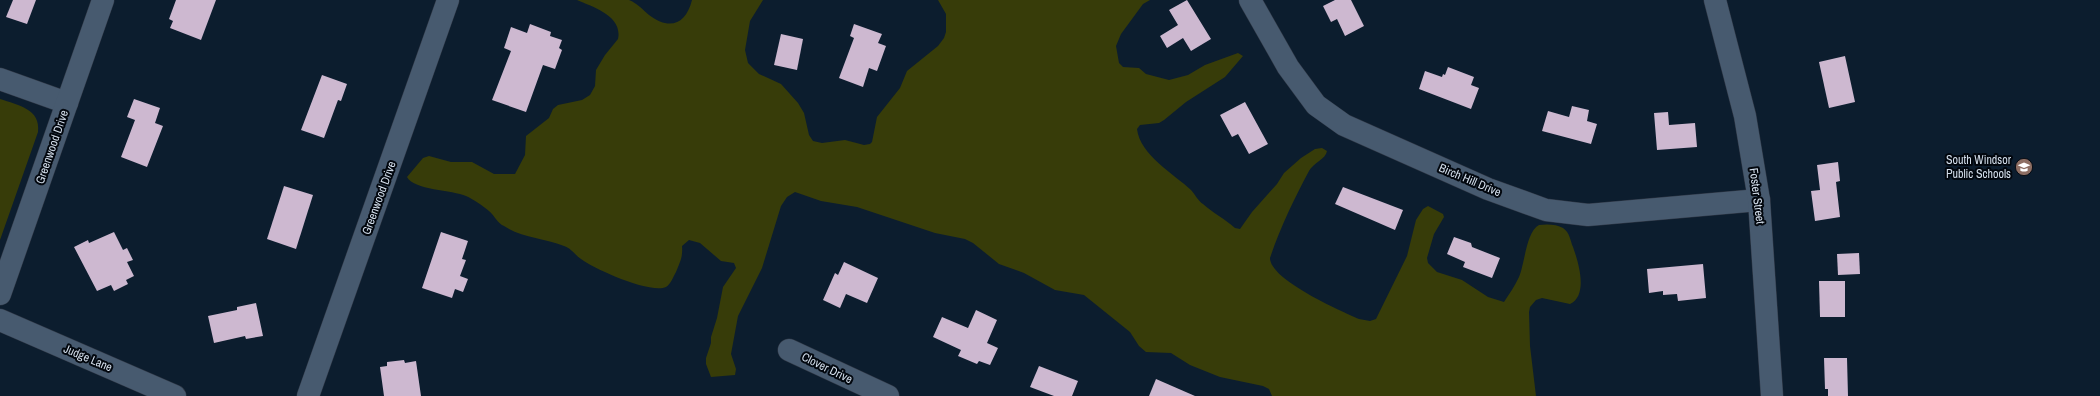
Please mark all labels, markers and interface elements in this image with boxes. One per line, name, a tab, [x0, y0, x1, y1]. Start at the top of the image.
street label: Greenwood Drive	[32, 108, 72, 186]
place label: South Windsor Public Schools	[1946, 152, 2012, 182]
school or university icon: South Windsor Public Schools	[2014, 157, 2034, 177]
street label: Greenwood Drive	[358, 159, 400, 237]
street label: Birch Hill Drive	[1436, 160, 1504, 200]
street label: Foster Street	[1746, 167, 1768, 225]
street label: Judge Lane	[61, 341, 115, 375]
street label: Clover Drive	[799, 349, 855, 387]

